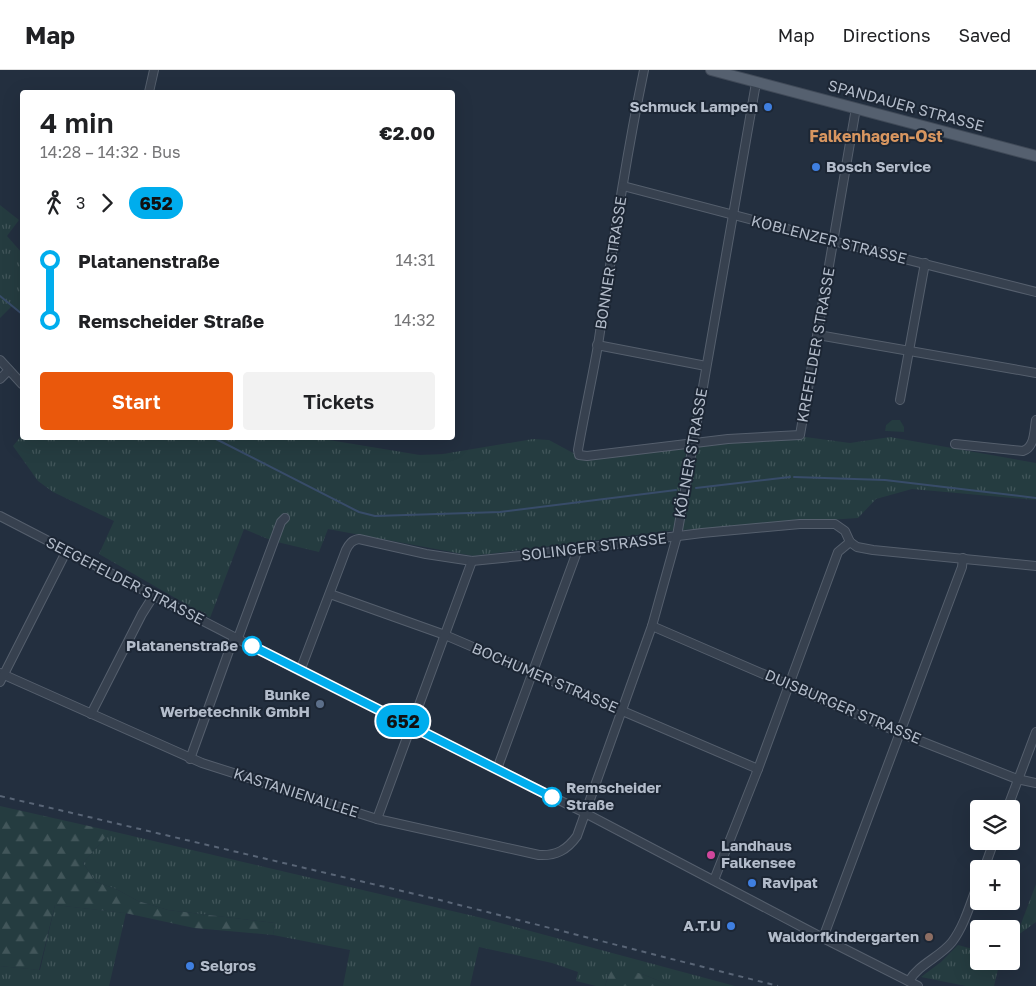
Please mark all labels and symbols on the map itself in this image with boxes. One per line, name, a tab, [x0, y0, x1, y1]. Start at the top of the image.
street label: SPANDAUER STRASSE	[826, 76, 986, 135]
place label: Schmuck Lampen	[629, 97, 758, 115]
marker: Schmuck Lampen	[762, 101, 774, 113]
district label: Falkenhagen-Ost	[809, 126, 943, 146]
place label: Bosch Service	[826, 157, 931, 175]
marker: Bosch Service	[810, 161, 822, 173]
street label: BONNER STRASSE	[591, 195, 629, 331]
street label: KOBLENZER STRASSE	[750, 211, 909, 267]
street label: KREFELDER STRASSE	[793, 266, 838, 424]
street label: KÖLNER STRASSE	[670, 387, 710, 519]
street label: SOLINGER STRASSE	[520, 528, 668, 564]
street label: SEEGEFELDER STRASSE	[43, 532, 207, 628]
place label: Platanenstraße	[126, 636, 238, 654]
marker: Platanenstraße	[242, 636, 262, 656]
street label: BOCHUMER STRASSE	[470, 638, 621, 716]
street label: DUISBURGER STRASSE	[763, 665, 924, 747]
place label: Bunke Werbetechnik GmbH	[160, 685, 310, 720]
marker: Bunke Werbetechnik GmbH	[314, 698, 326, 710]
line badge: 652	[374, 705, 432, 737]
street label: KASTANIENALLEE	[232, 763, 361, 821]
place label: Remscheider Straße	[566, 778, 661, 813]
marker: Remscheider Straße	[542, 787, 562, 807]
place label: Landhaus Falkensee	[721, 836, 796, 871]
marker: Landhaus Falkensee	[705, 849, 717, 861]
place label: Ravipat	[762, 873, 818, 891]
marker: Ravipat	[746, 877, 758, 889]
place label: A.T.U	[683, 916, 721, 934]
marker: A.T.U	[725, 920, 737, 932]
place label: Waldorfkindergarten	[768, 927, 919, 945]
marker: Waldorfkindergarten	[923, 931, 935, 943]
place label: Selgros	[200, 956, 256, 974]
marker: Selgros	[184, 960, 196, 972]

